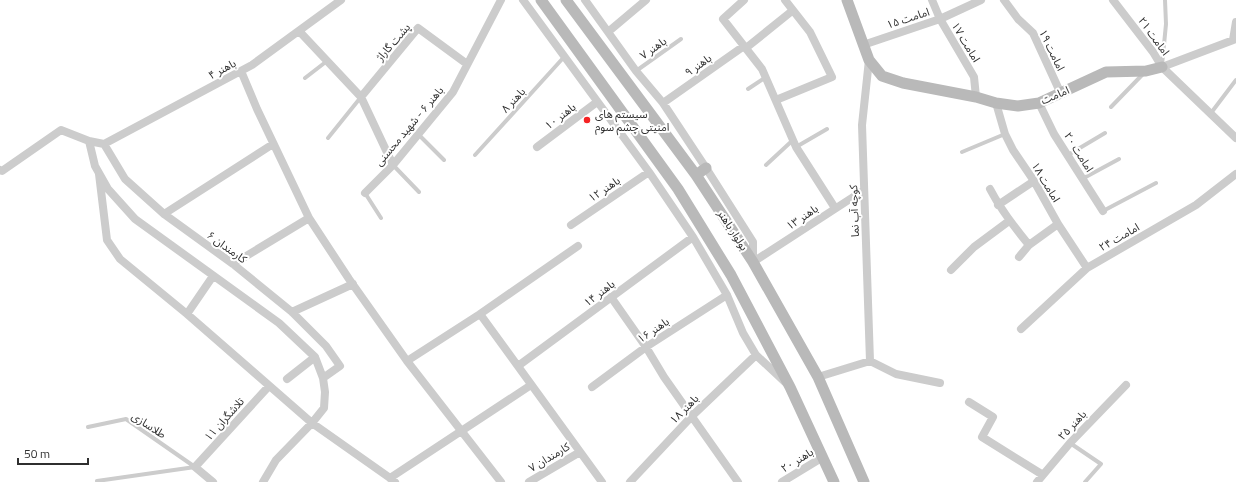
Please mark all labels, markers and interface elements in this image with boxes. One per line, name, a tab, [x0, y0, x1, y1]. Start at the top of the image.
street label: امامت ۱۵	[884, 4, 932, 32]
street label: امامت ۲۱	[1134, 13, 1174, 59]
street label: امامت ۱۷	[948, 19, 984, 65]
street label: پشت گاراژ	[371, 20, 414, 65]
street label: امامت ۱۹	[1035, 27, 1069, 73]
street label: باهنر ۷	[636, 33, 670, 63]
street label: باهنر ۹	[681, 50, 715, 80]
street label: باهنر ۴	[205, 55, 239, 83]
street label: امامت	[1038, 82, 1072, 108]
street label: باهنر ۶ - شهید محسنی	[371, 83, 447, 169]
street label: باهنر ۸	[497, 84, 529, 116]
street label: باهنر ۱۰	[541, 99, 579, 133]
place label: سیستم های امنیتی چشم سوم	[595, 106, 669, 136]
marker: سیستم های امنیتی چشم سوم	[582, 115, 592, 125]
street label: امامت ۲۰	[1060, 129, 1098, 175]
street label: امامت ۱۸	[1028, 159, 1064, 205]
street label: باهنر ۱۲	[585, 172, 623, 206]
street label: کوچه آب نما	[845, 184, 863, 237]
street label: باهنر ۱۳	[783, 200, 821, 234]
street label: بولوار باهنر	[713, 206, 752, 254]
street label: امامت ۲۴	[1096, 219, 1142, 255]
street label: کارمندان ۶	[204, 227, 251, 267]
street label: باهنر ۱۴	[580, 276, 618, 310]
street label: باهنر ۱۶	[634, 313, 672, 347]
street label: باهنر ۱۸	[666, 391, 702, 427]
street label: تلاشگران ۱۱	[200, 394, 248, 444]
street label: باهنر ۲۵	[1054, 406, 1090, 443]
street label: طلاسازی	[129, 408, 169, 442]
street label: کارمندان ۷	[525, 438, 573, 476]
scale bar	[18, 440, 88, 466]
text: 50 m	[24, 444, 50, 463]
street label: باهنر ۲۰	[778, 444, 816, 476]

